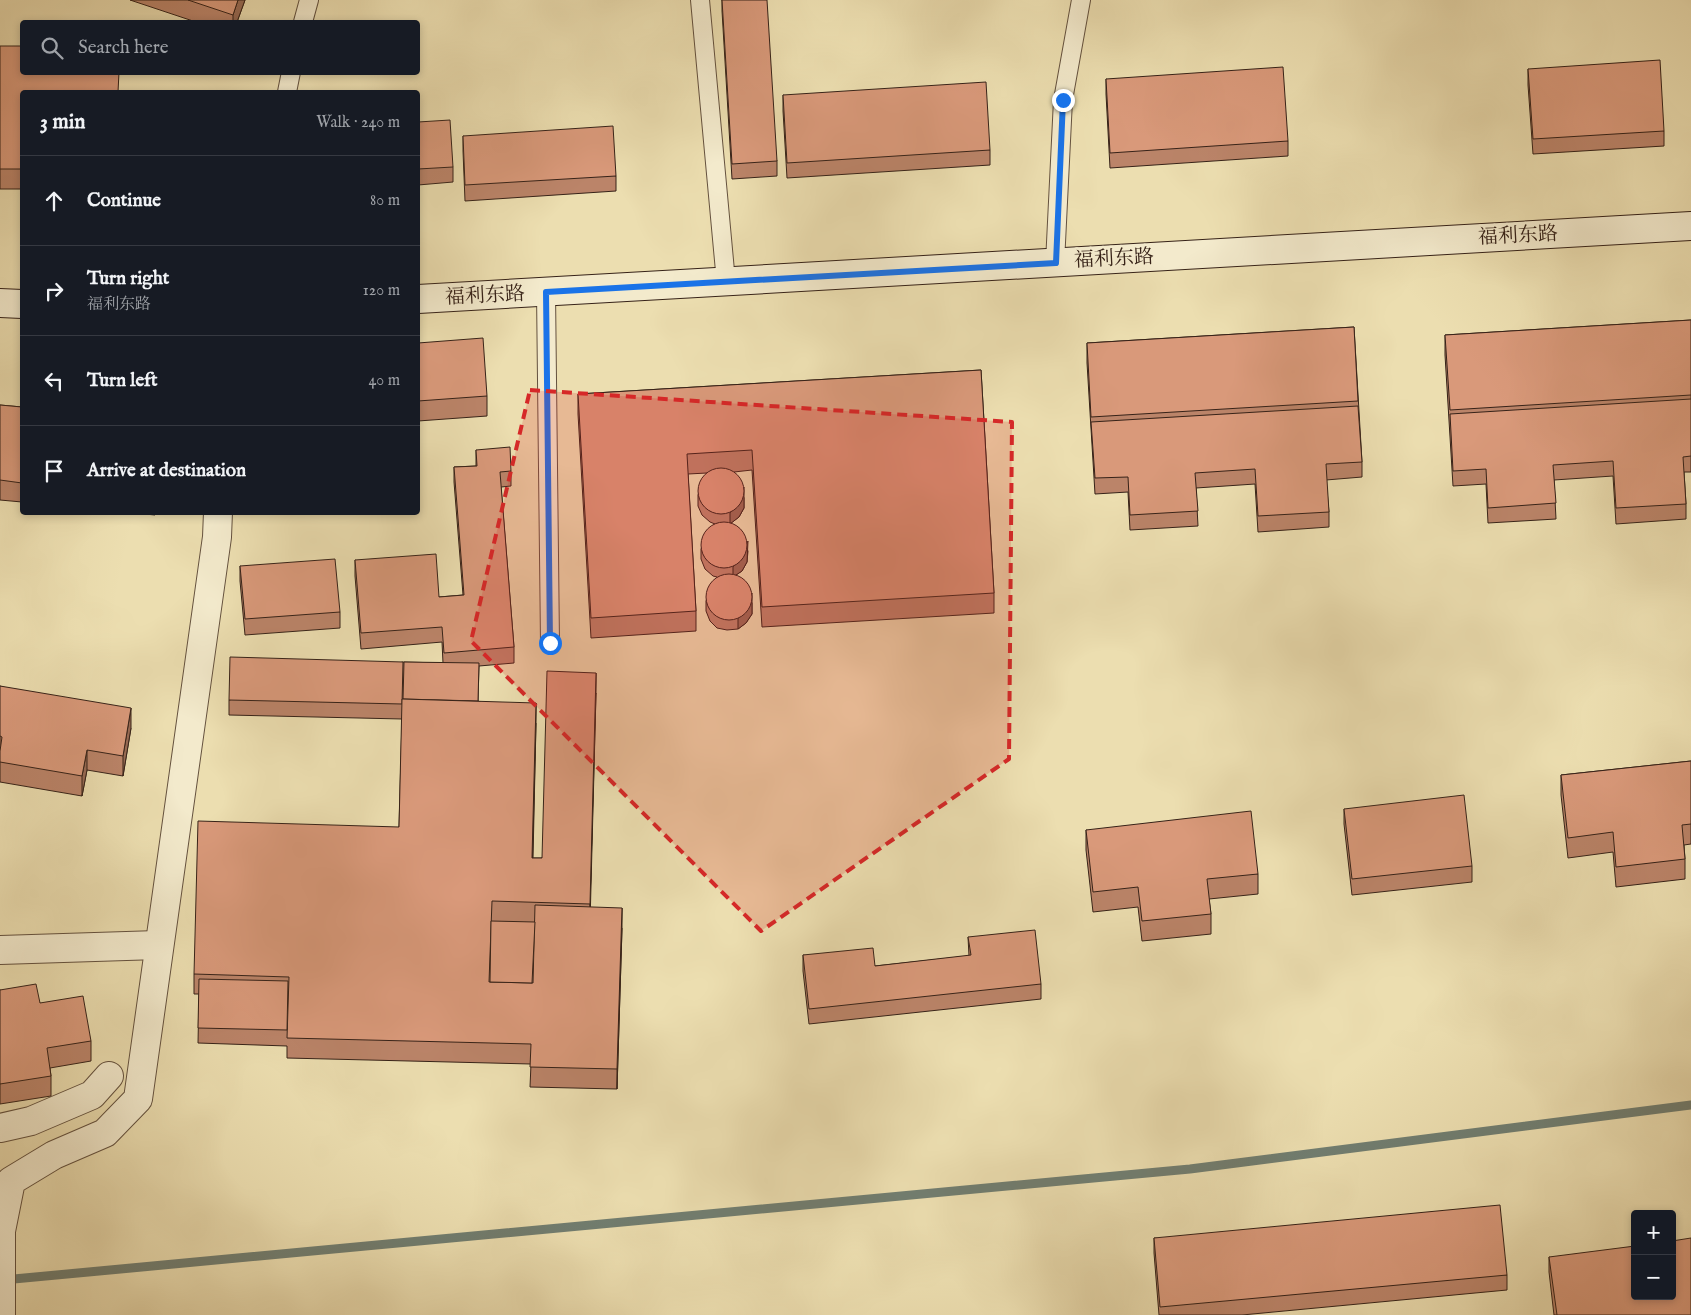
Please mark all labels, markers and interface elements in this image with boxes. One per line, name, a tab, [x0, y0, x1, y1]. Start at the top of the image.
search box	[20, 20, 420, 75]
icon: search	[38, 34, 66, 62]
text: Search here	[78, 36, 169, 60]
route end	[1052, 89, 1075, 112]
text: 3 min	[40, 109, 85, 136]
text: Walk · 240 m	[316, 113, 400, 133]
icon: ahead	[40, 187, 68, 215]
text: Continue	[87, 189, 161, 213]
text: 80 m	[370, 191, 400, 211]
street label: 福利东路	[1477, 221, 1559, 251]
street label: 福利东路	[1073, 244, 1155, 274]
text: Turn right	[87, 267, 169, 291]
icon: right	[40, 277, 68, 305]
text: 120 m	[363, 281, 400, 301]
street label: 福利东路	[444, 281, 526, 311]
text: 福利东路	[87, 295, 151, 315]
icon: left	[40, 367, 68, 395]
text: Turn left	[87, 369, 158, 393]
text: 40 m	[368, 371, 400, 391]
icon: arrive	[40, 457, 68, 485]
text: Arrive at destination	[87, 459, 246, 483]
route start	[539, 632, 562, 655]
map controls	[1631, 1210, 1676, 1300]
button: +	[1631, 1210, 1676, 1255]
button: −	[1631, 1255, 1676, 1300]

